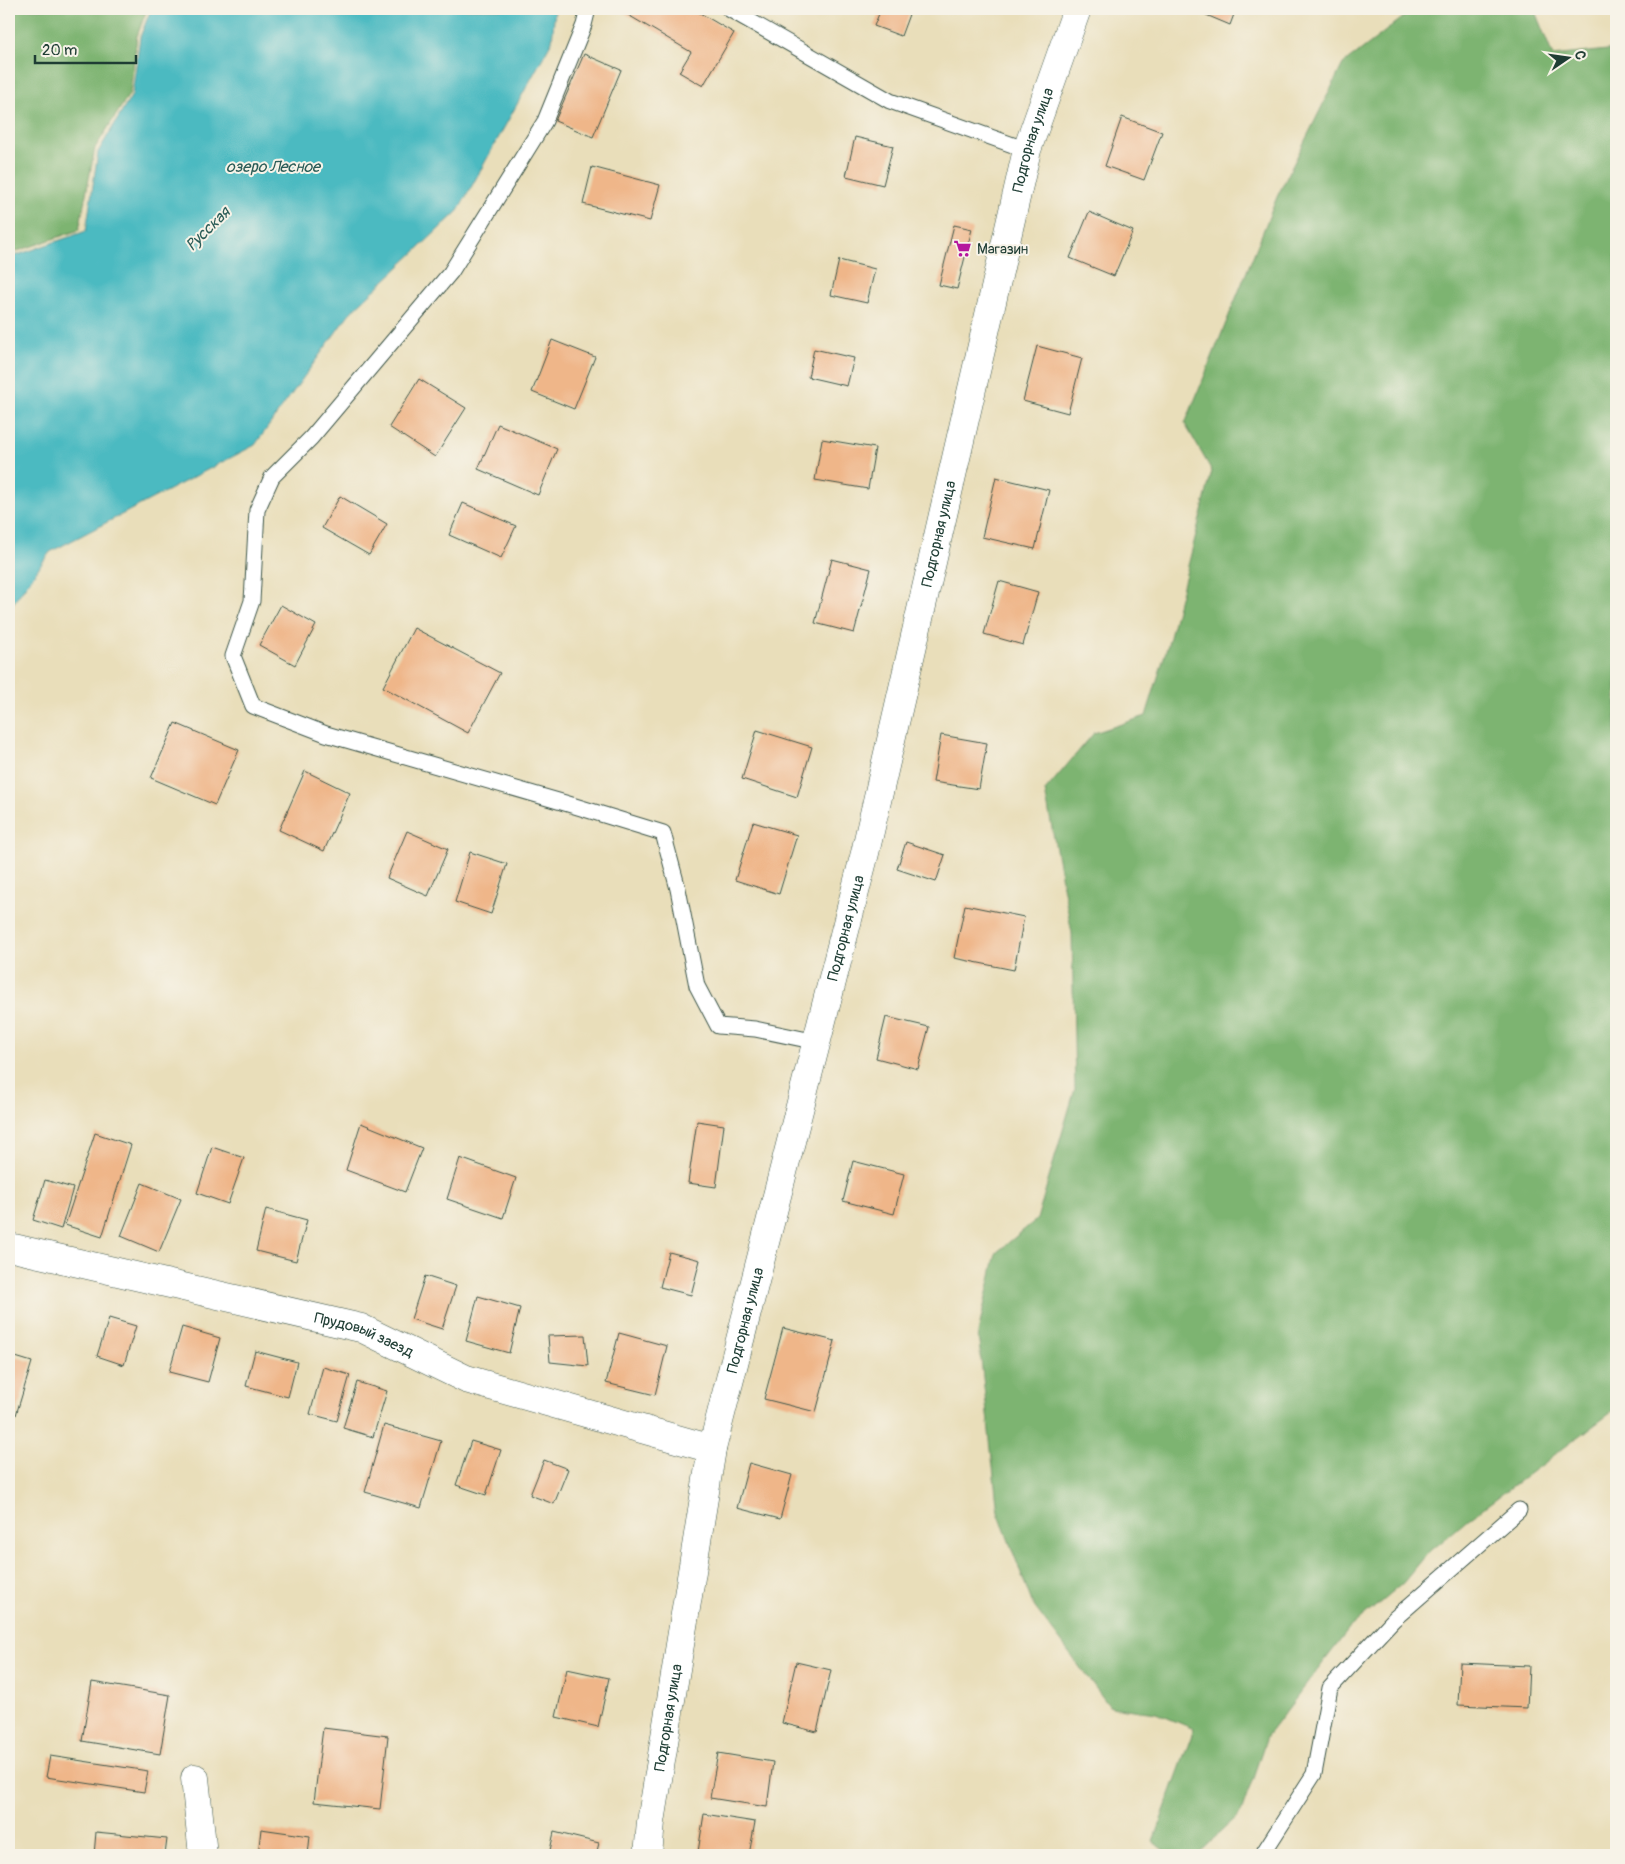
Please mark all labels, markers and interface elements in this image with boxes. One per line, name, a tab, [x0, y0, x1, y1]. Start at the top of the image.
scale bar	[35, 32, 136, 64]
north arrow	[1542, 32, 1592, 82]
text: 20 m	[42, 41, 77, 60]
text: С	[1571, 49, 1590, 62]
street label: Подгорная улица	[1008, 85, 1058, 194]
water label: озеро Лесное	[226, 157, 322, 177]
water label: Русская	[182, 202, 235, 255]
supermarket icon: Магазин	[953, 239, 973, 259]
place label: Магазин	[977, 240, 1028, 259]
street label: Подгорная улица	[917, 479, 960, 589]
street label: Подгорная улица	[823, 873, 868, 983]
street label: Подгорная улица	[722, 1265, 768, 1375]
street label: Прудовый заезд	[312, 1308, 417, 1362]
street label: Подгорная улица	[650, 1662, 686, 1773]

